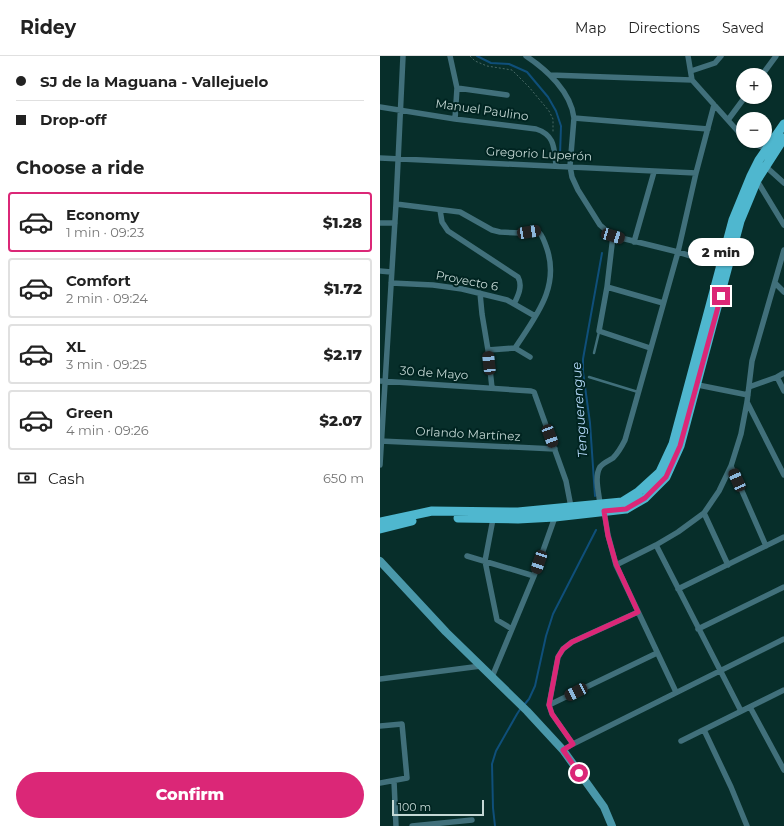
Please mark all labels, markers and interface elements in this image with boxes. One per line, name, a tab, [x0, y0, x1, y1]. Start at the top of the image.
text: Ridey	[20, 16, 76, 39]
text: Map	[575, 19, 606, 37]
text: Directions	[628, 19, 700, 37]
text: Saved	[722, 19, 764, 37]
map controls	[736, 68, 772, 148]
button: +	[736, 68, 772, 104]
text: SJ de la Maguana - Vallejuelo	[40, 72, 268, 91]
street label: Manuel Paulino	[434, 96, 530, 123]
text: Drop-off	[40, 110, 107, 129]
button: −	[736, 112, 772, 148]
street label: Gregorio Luperón	[486, 143, 592, 164]
text: Choose a ride	[16, 157, 144, 179]
icon: car	[18, 204, 54, 240]
text: Economy	[66, 205, 139, 224]
text: $1.28	[323, 213, 362, 232]
text: 1 min · 09:23	[66, 224, 144, 240]
car	[516, 224, 542, 240]
car	[600, 227, 626, 245]
callout: 2 min	[688, 238, 754, 266]
text: 2 min	[702, 244, 740, 260]
street label: Proyecto 6	[435, 267, 500, 294]
icon: car	[18, 270, 54, 306]
text: Comfort	[66, 271, 131, 290]
text: $1.72	[324, 279, 362, 298]
route end	[712, 287, 730, 305]
text: 2 min · 09:24	[66, 290, 148, 306]
icon: car	[18, 336, 54, 372]
text: XL	[66, 337, 85, 356]
text: $2.17	[324, 345, 362, 364]
car	[482, 350, 496, 376]
text: 3 min · 09:25	[66, 356, 147, 372]
water label: Tenguerengue	[568, 361, 590, 458]
street label: 30 de Mayo	[399, 363, 469, 382]
icon: car	[18, 402, 54, 438]
text: Green	[66, 403, 113, 422]
text: $2.07	[319, 411, 362, 430]
text: 4 min · 09:26	[66, 422, 149, 438]
street label: Orlando Martínez	[415, 423, 521, 444]
car	[540, 423, 560, 449]
icon: cash	[16, 467, 38, 489]
car	[727, 467, 747, 493]
text: Cash	[48, 469, 85, 488]
text: 650 m	[323, 470, 364, 486]
car	[529, 549, 549, 575]
car	[563, 681, 589, 703]
route start	[570, 764, 588, 782]
button: Confirm	[16, 772, 364, 818]
scale bar	[392, 798, 484, 817]
text: 100 m	[398, 800, 431, 814]

